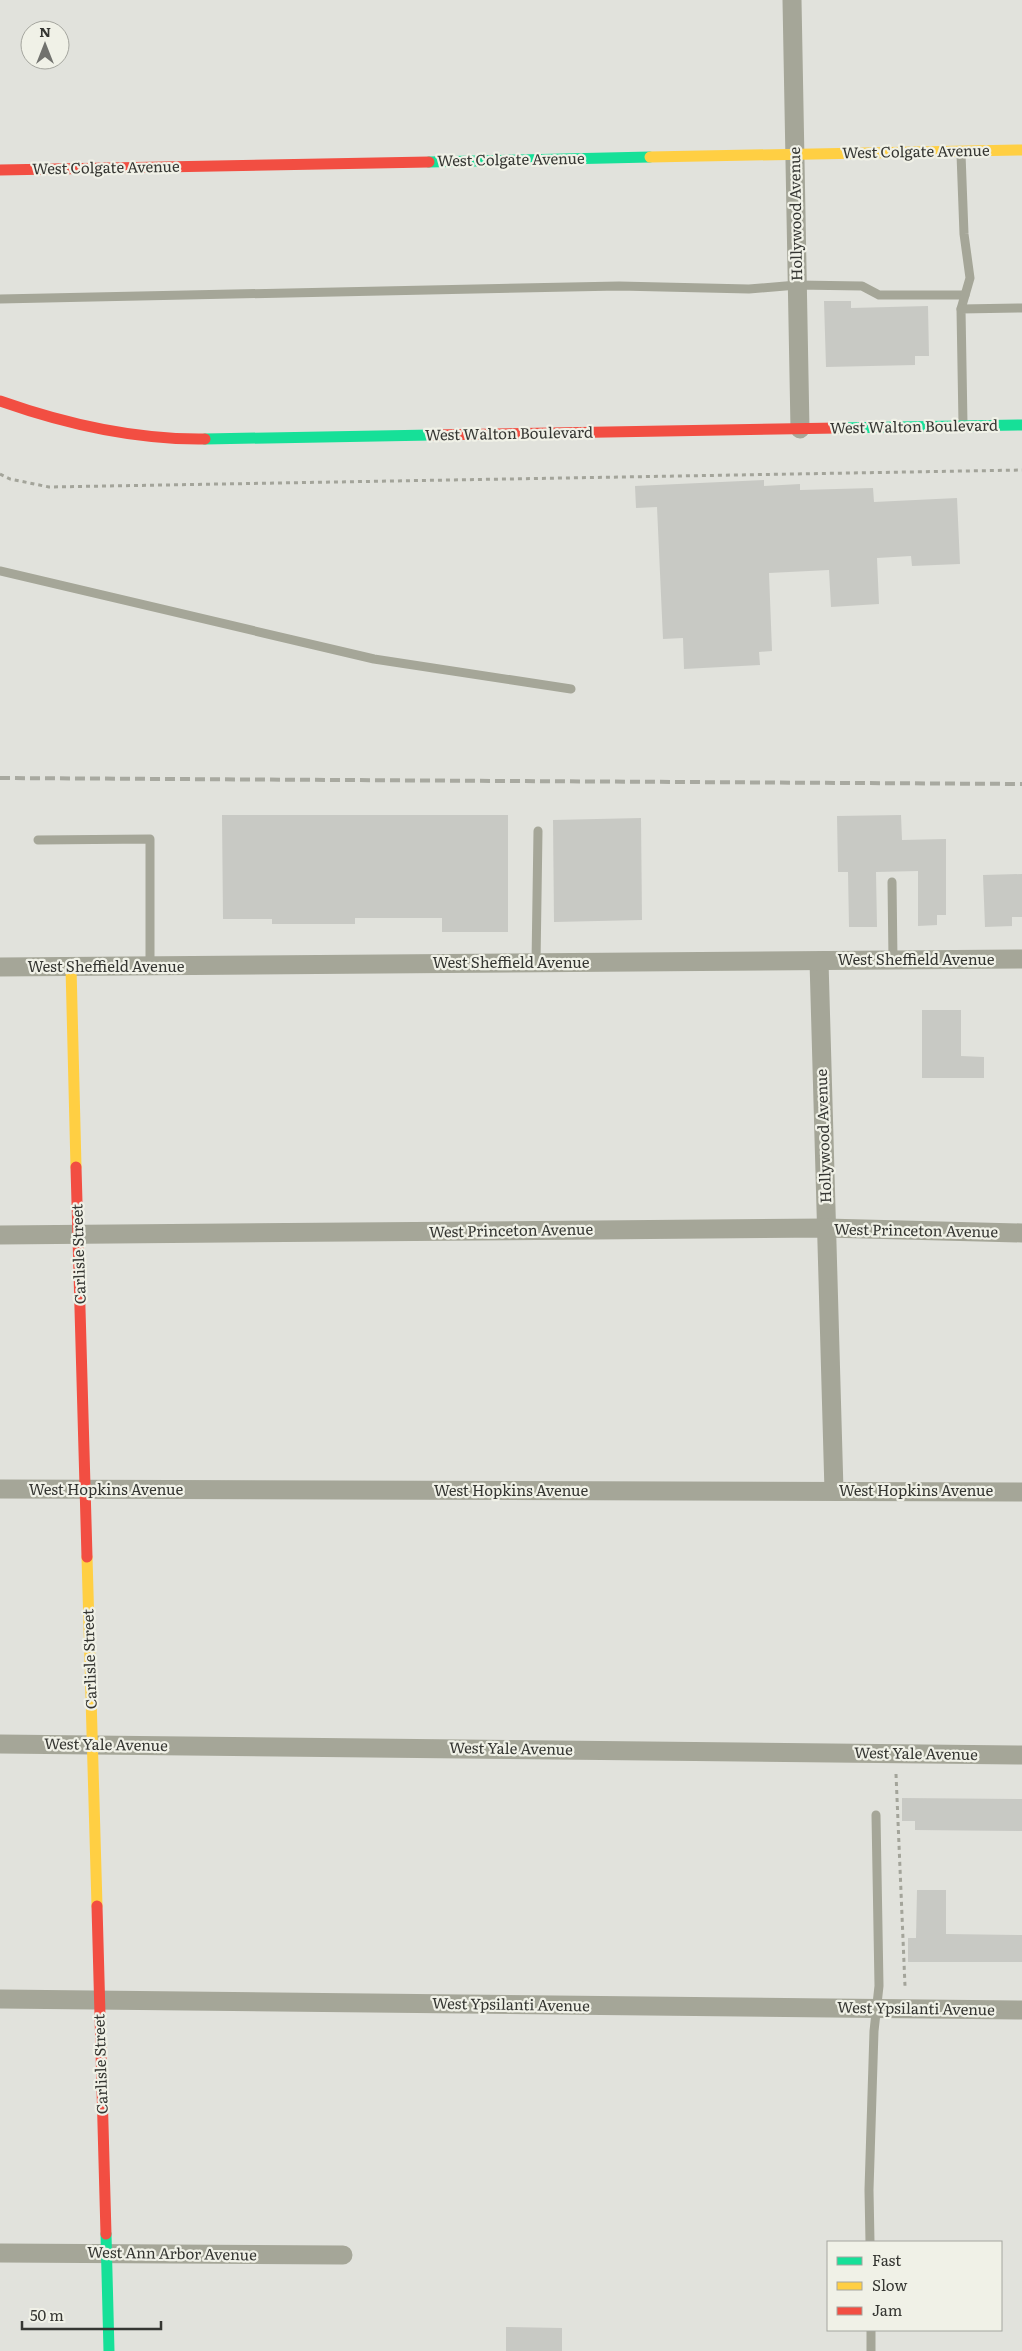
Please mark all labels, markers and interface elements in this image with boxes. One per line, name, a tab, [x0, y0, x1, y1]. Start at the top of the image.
north arrow	[20, 20, 70, 70]
text: N	[39, 21, 51, 41]
street label: West Colgate Avenue	[842, 138, 990, 163]
street label: West Colgate Avenue	[437, 146, 585, 171]
street label: Hollywood Avenue	[782, 146, 807, 281]
street label: West Colgate Avenue	[32, 154, 180, 179]
street label: West Walton Boulevard	[830, 413, 998, 438]
street label: West Walton Boulevard	[425, 420, 593, 445]
street label: West Sheffield Avenue	[837, 947, 995, 970]
street label: West Sheffield Avenue	[432, 950, 590, 973]
street label: West Sheffield Avenue	[27, 954, 185, 977]
street label: Hollywood Avenue	[809, 1068, 836, 1204]
street label: Carlisle Street	[64, 1203, 91, 1305]
street label: West Princeton Avenue	[429, 1217, 594, 1242]
street label: West Princeton Avenue	[834, 1217, 999, 1242]
street label: West Hopkins Avenue	[29, 1477, 184, 1500]
street label: West Hopkins Avenue	[434, 1478, 589, 1501]
street label: West Hopkins Avenue	[839, 1478, 994, 1501]
street label: Carlisle Street	[75, 1608, 102, 1710]
street label: West Yale Avenue	[44, 1731, 168, 1756]
street label: West Yale Avenue	[449, 1735, 573, 1760]
street label: West Yale Avenue	[854, 1740, 978, 1765]
street label: West Ypsilanti Avenue	[432, 1991, 590, 2016]
street label: West Ypsilanti Avenue	[837, 1995, 995, 2020]
street label: Carlisle Street	[86, 2013, 113, 2115]
street label: West Ann Arbor Avenue	[87, 2240, 257, 2265]
legend	[827, 2241, 1002, 2331]
text: Fast	[872, 2248, 901, 2271]
text: Slow	[872, 2273, 907, 2296]
scale bar	[22, 2298, 161, 2330]
text: Jam	[872, 2298, 903, 2321]
text: 50 m	[30, 2303, 64, 2326]

